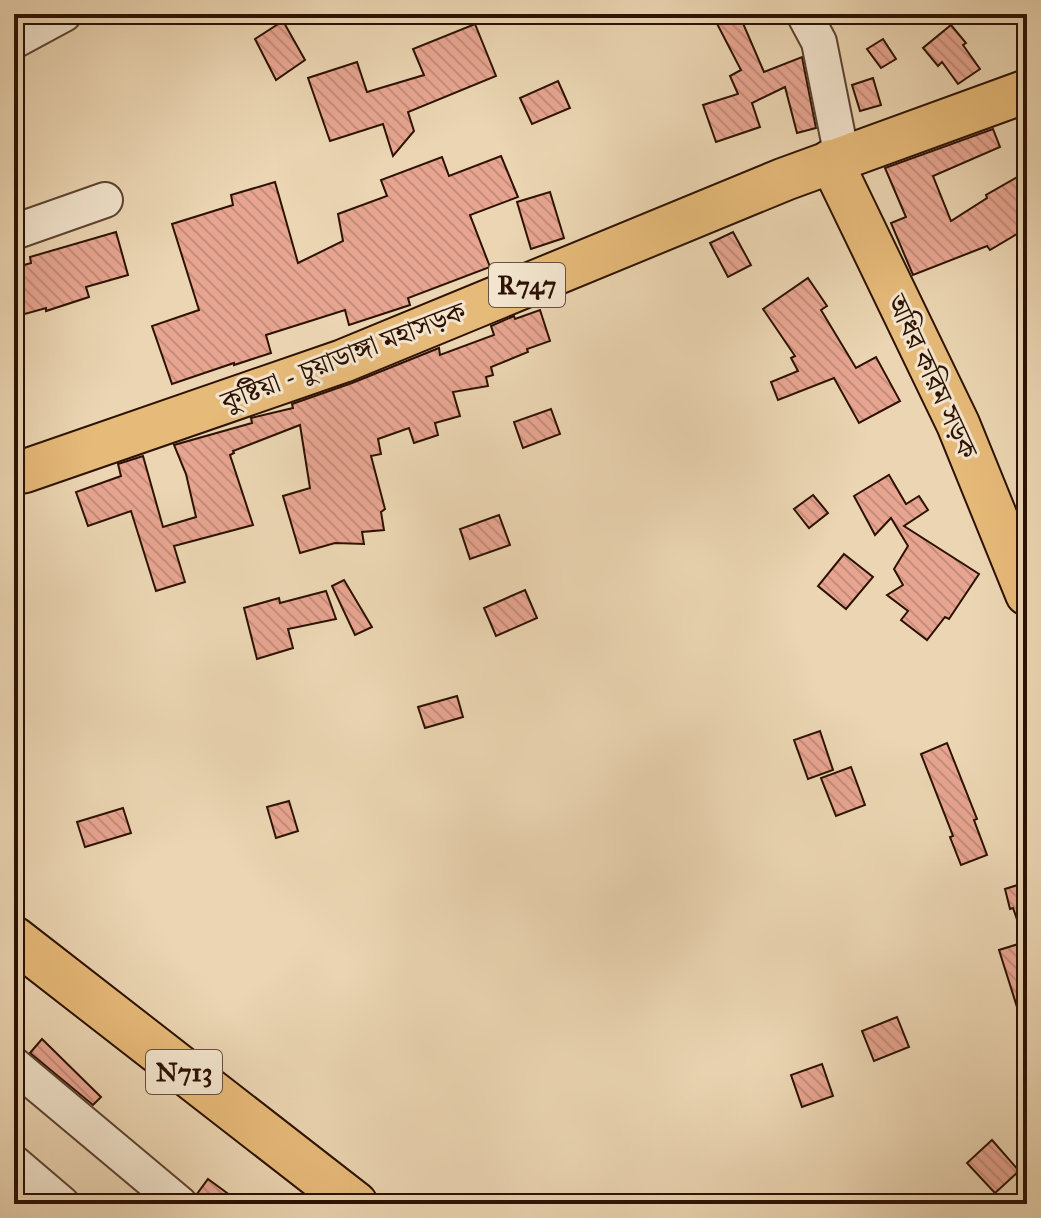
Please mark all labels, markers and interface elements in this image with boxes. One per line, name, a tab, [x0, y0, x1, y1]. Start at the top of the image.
road number: R747	[489, 263, 565, 307]
street label: অধির করিম সড়ক	[879, 288, 986, 465]
street label: কুষ্টিয়া - চুয়াডাঙ্গা মহাসড়ক	[215, 293, 472, 420]
road number: N713	[146, 1050, 222, 1094]

